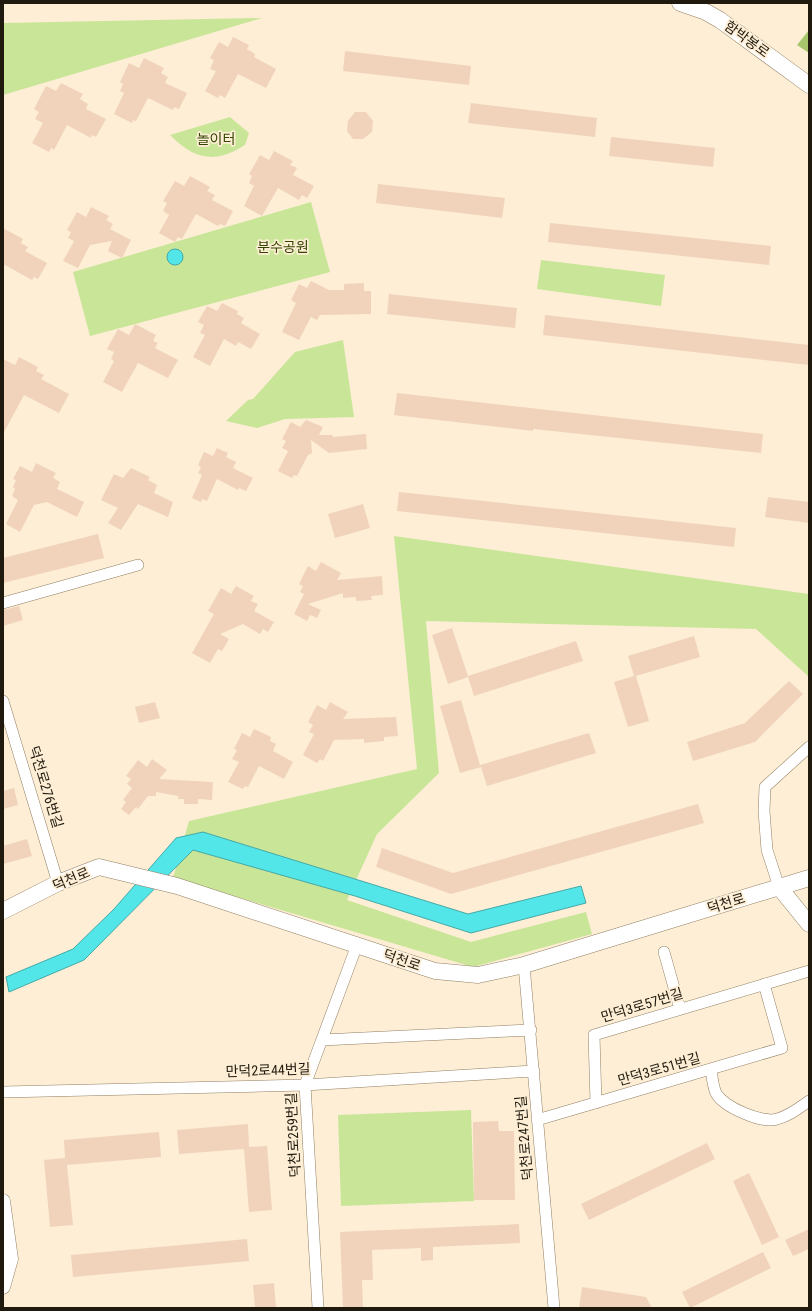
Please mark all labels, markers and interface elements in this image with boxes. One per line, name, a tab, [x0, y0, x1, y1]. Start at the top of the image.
street label: 함박봉로	[721, 17, 773, 61]
park label: 놀이터	[197, 131, 235, 147]
park label: 분수공원	[257, 239, 309, 255]
street label: 덕천로276번길	[26, 744, 66, 830]
street label: 덕천로	[50, 864, 92, 894]
street label: 덕천로	[705, 890, 747, 916]
street label: 덕천로	[381, 946, 423, 974]
street label: 만덕3로57번길	[599, 985, 685, 1025]
street label: 만덕3로51번길	[616, 1050, 702, 1088]
street label: 만덕2로44번길	[225, 1061, 311, 1079]
street label: 덕천로259번길	[283, 1092, 303, 1178]
street label: 덕천로247번길	[512, 1095, 536, 1181]

